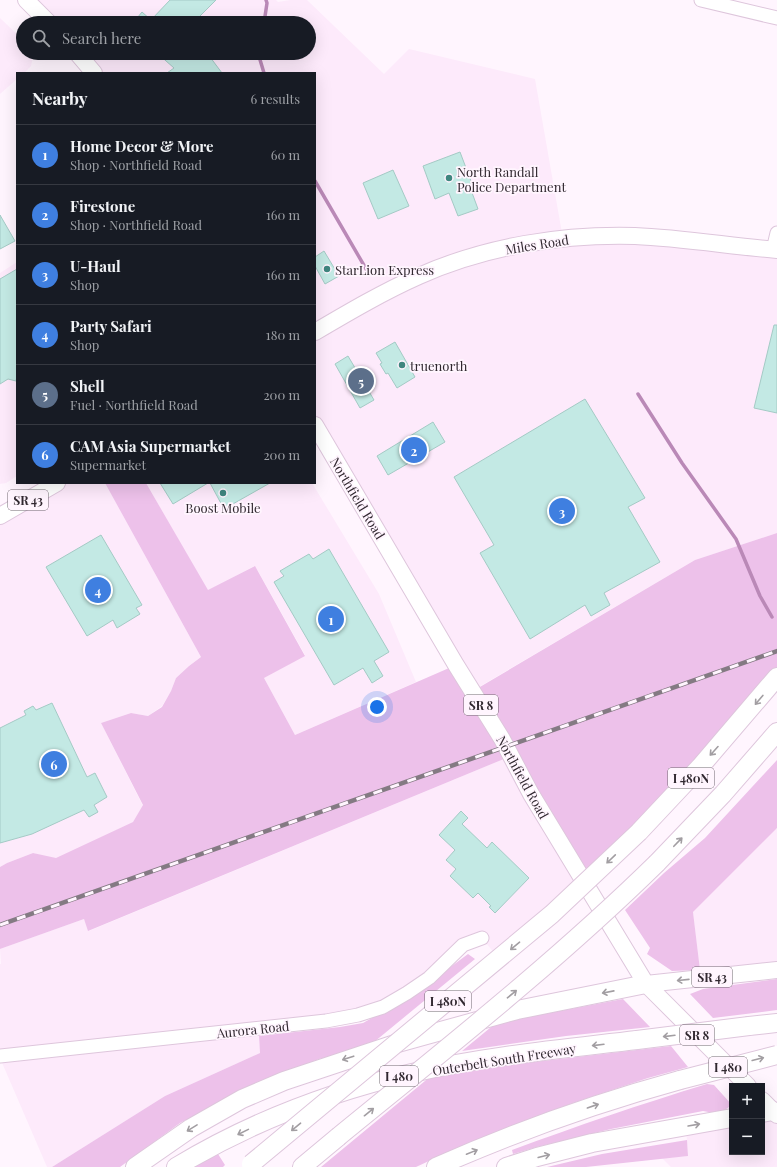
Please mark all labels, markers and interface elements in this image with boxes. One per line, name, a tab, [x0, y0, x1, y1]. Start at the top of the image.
search box	[16, 16, 316, 60]
icon: search	[30, 27, 52, 49]
text: Search here	[62, 28, 141, 48]
text: Nearby	[32, 87, 87, 109]
text: 6 results	[250, 90, 300, 107]
text: Home Decor & More	[70, 136, 214, 156]
text: 1	[43, 146, 47, 163]
text: 60 m	[271, 146, 300, 163]
text: Shop · Northfield Road	[70, 156, 202, 173]
place label: North Randall Police Department	[457, 163, 566, 195]
marker: North Randall Police Department	[444, 173, 454, 183]
text: Firestone	[70, 196, 135, 216]
text: 2	[42, 206, 48, 223]
text: 160 m	[266, 206, 300, 223]
text: Shop · Northfield Road	[70, 216, 202, 233]
street label: Miles Road	[504, 231, 570, 257]
text: U-Haul	[70, 256, 121, 276]
place label: StarLion Express	[335, 261, 434, 278]
marker: StarLion Express	[322, 264, 332, 274]
text: 3	[42, 266, 48, 283]
text: 160 m	[266, 266, 300, 283]
text: Shop	[70, 276, 99, 293]
text: Party Safari	[70, 316, 152, 336]
text: 4	[42, 326, 48, 343]
text: 180 m	[266, 326, 300, 343]
text: Shop	[70, 336, 99, 353]
place label: truenorth	[410, 357, 468, 374]
marker: truenorth	[397, 360, 407, 370]
pin: 5	[348, 366, 374, 396]
text: Shell	[70, 376, 105, 396]
text: 5	[42, 386, 48, 403]
text: 200 m	[263, 386, 300, 403]
text: Fuel · Northfield Road	[70, 396, 198, 413]
pin: 2	[401, 435, 427, 465]
text: CAM Asia Supermarket	[70, 436, 231, 456]
text: 6	[41, 446, 49, 463]
text: 200 m	[263, 446, 300, 463]
street label: Northfield Road	[327, 454, 389, 542]
text: Supermarket	[70, 456, 146, 473]
marker: Boost Mobile	[218, 488, 228, 498]
road number: SR 43	[8, 490, 48, 510]
pin: 3	[549, 496, 575, 526]
place label: Boost Mobile	[185, 499, 261, 516]
pin: 4	[85, 575, 111, 605]
pin: 1	[318, 604, 344, 634]
one-way arrow	[754, 694, 763, 705]
road number: SR 8	[464, 695, 498, 715]
your location	[367, 697, 387, 717]
street label: Northfield Road	[493, 732, 553, 822]
one-way arrow	[710, 746, 719, 757]
pin: 6	[41, 749, 67, 779]
road number: I 480N	[668, 768, 714, 788]
one-way arrow	[673, 837, 683, 847]
one-way arrow	[606, 854, 616, 864]
one-way arrow	[509, 941, 520, 950]
road number: SR 43	[692, 967, 732, 987]
one-way arrow	[676, 976, 689, 984]
one-way arrow	[602, 988, 615, 996]
one-way arrow	[507, 990, 517, 999]
road number: I 480N	[425, 991, 471, 1011]
street label: Aurora Road	[215, 1017, 291, 1041]
road number: SR 8	[680, 1025, 714, 1045]
one-way arrow	[663, 1032, 676, 1040]
street label: Outerbelt South Freeway	[431, 1039, 577, 1079]
one-way arrow	[592, 1041, 605, 1049]
one-way arrow	[342, 1055, 355, 1062]
one-way arrow	[751, 1055, 764, 1063]
road number: I 480	[709, 1057, 747, 1077]
road number: I 480	[380, 1066, 418, 1086]
map controls	[729, 1083, 765, 1155]
button: +	[729, 1083, 765, 1119]
one-way arrow	[587, 1102, 599, 1110]
one-way arrow	[363, 1108, 374, 1117]
button: −	[729, 1119, 765, 1155]
one-way arrow	[687, 1121, 700, 1129]
one-way arrow	[290, 1122, 301, 1131]
one-way arrow	[186, 1124, 198, 1132]
one-way arrow	[237, 1129, 249, 1136]
one-way arrow	[465, 1147, 477, 1155]
one-way arrow	[537, 1151, 550, 1159]

